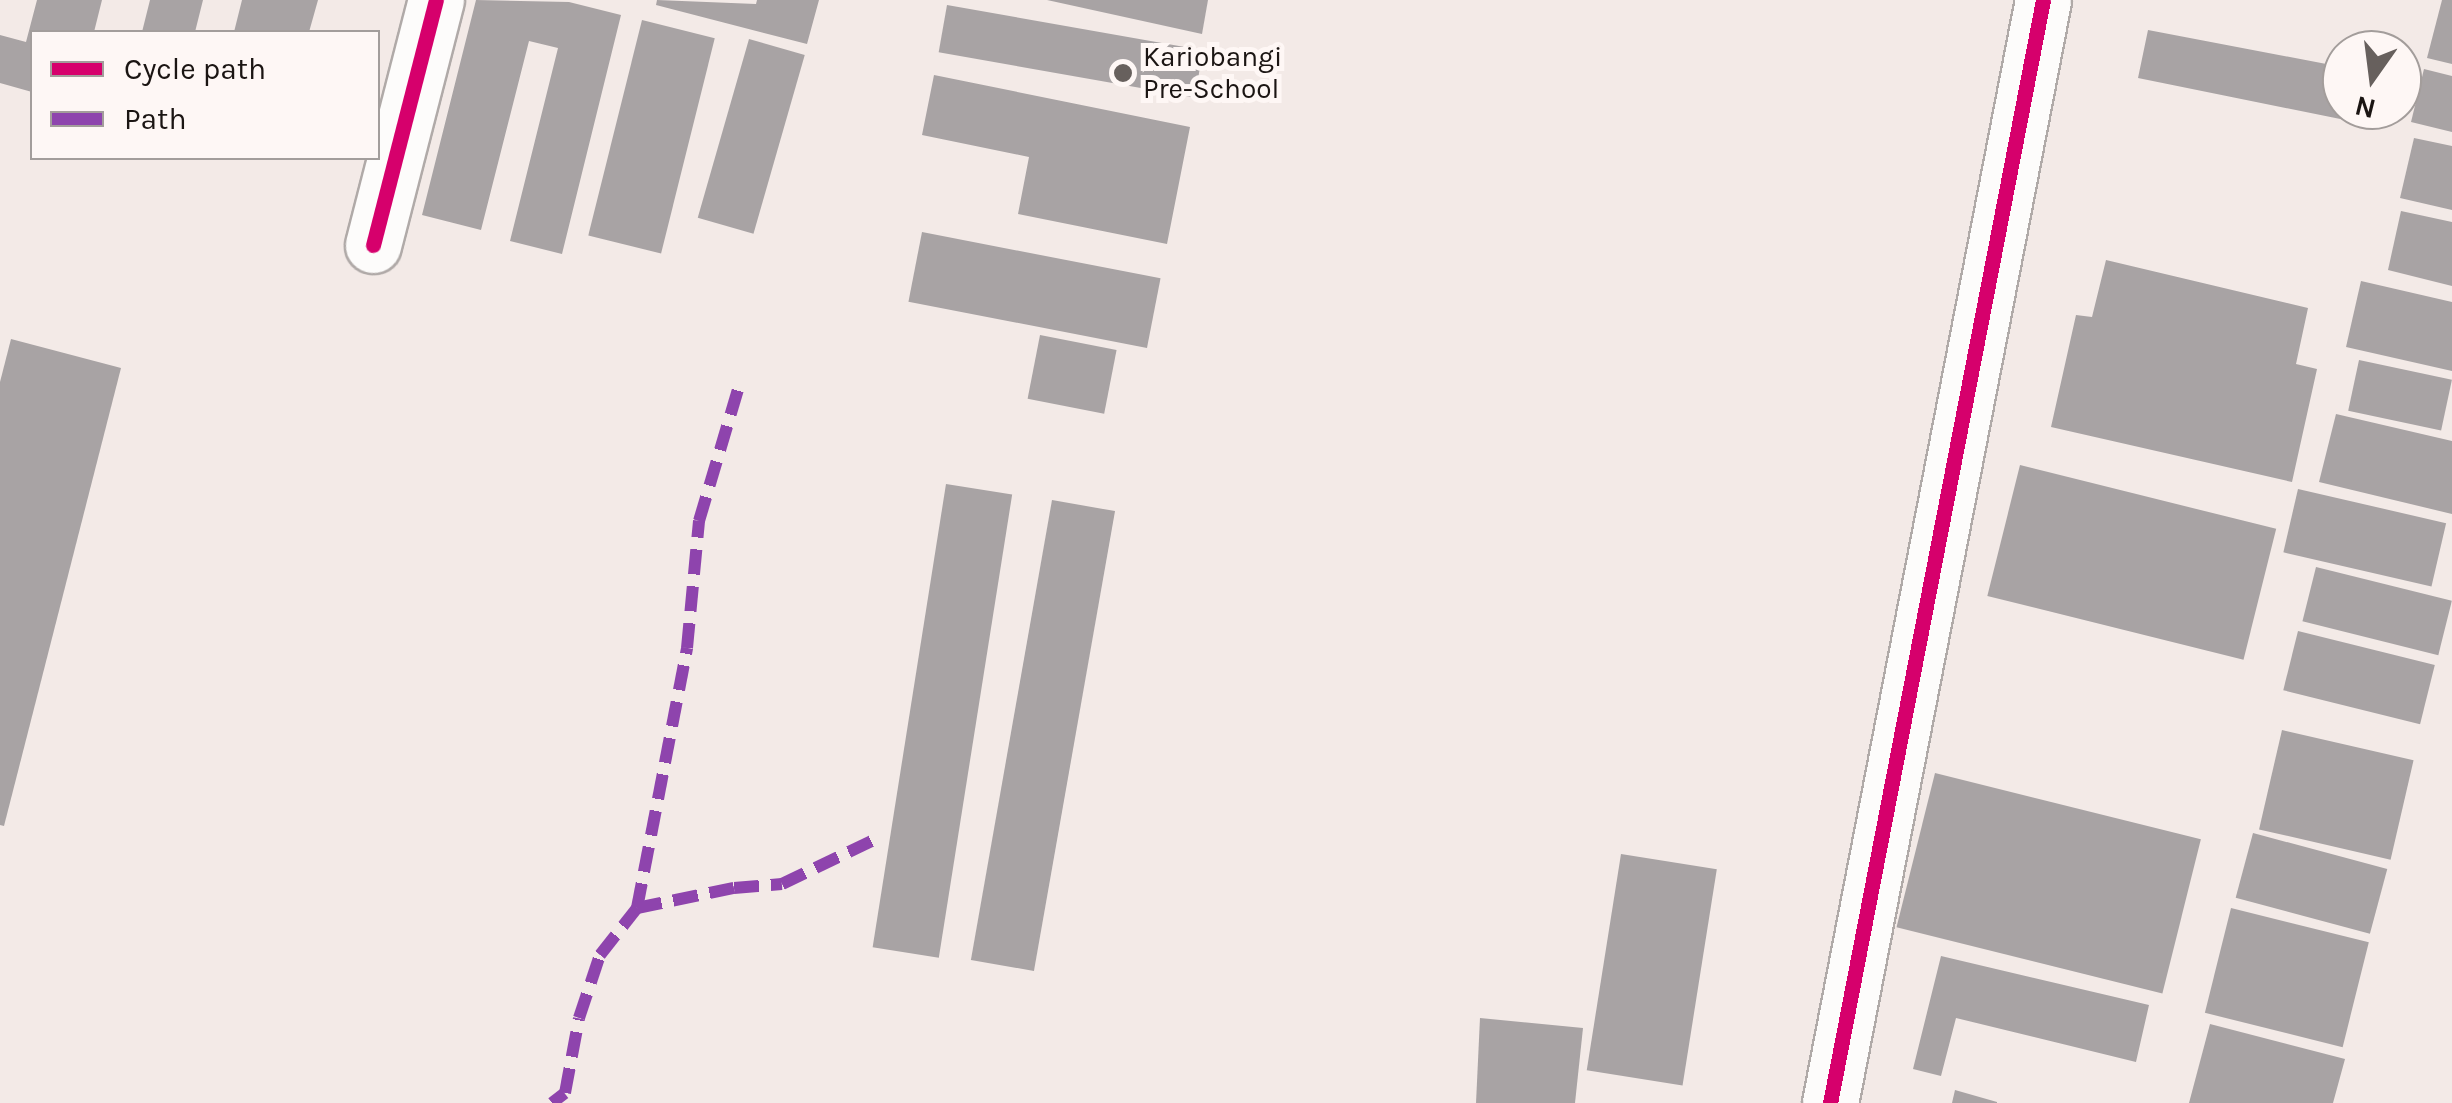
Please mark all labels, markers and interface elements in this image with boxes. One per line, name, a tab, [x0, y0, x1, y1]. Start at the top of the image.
legend	[30, 30, 380, 160]
north arrow	[2322, 30, 2422, 130]
place label: Kariobangi Pre-School	[1143, 40, 1282, 106]
text: Cycle path	[124, 51, 266, 87]
marker: Kariobangi Pre-School	[1112, 62, 1134, 84]
text: N	[2351, 89, 2379, 126]
text: Path	[124, 101, 187, 137]

